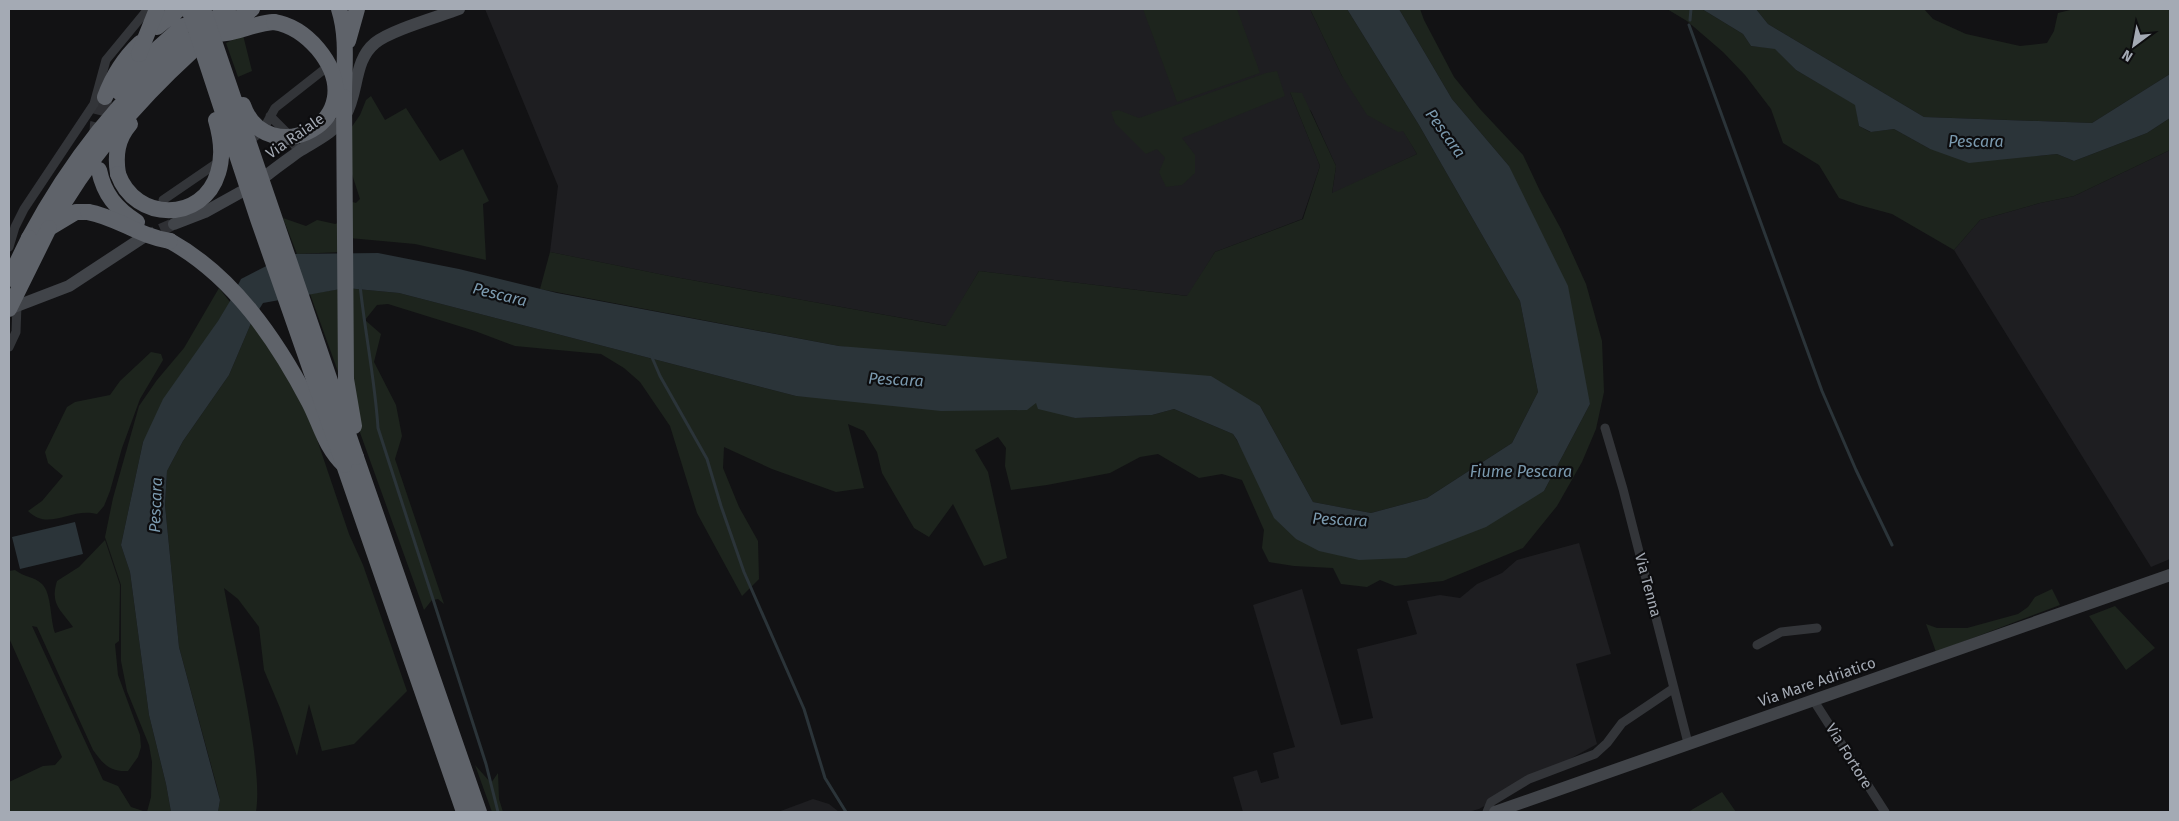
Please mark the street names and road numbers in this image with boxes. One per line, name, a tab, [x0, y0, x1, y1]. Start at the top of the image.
street label: Via Raiale	[263, 110, 327, 162]
street label: Via Tenna	[1631, 551, 1665, 619]
street label: Via Mare Adriatico	[1756, 653, 1878, 711]
street label: Via Fortore	[1822, 720, 1876, 792]

